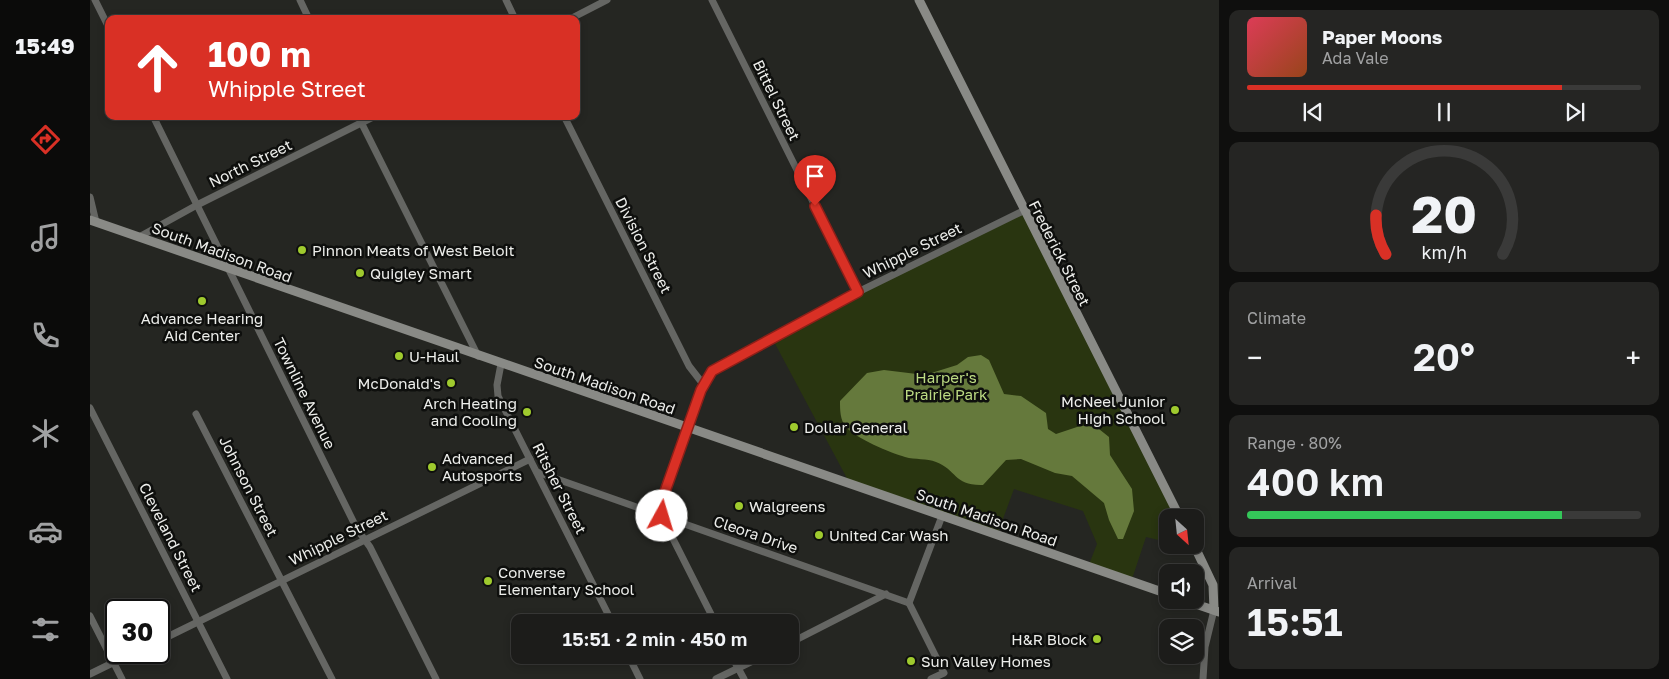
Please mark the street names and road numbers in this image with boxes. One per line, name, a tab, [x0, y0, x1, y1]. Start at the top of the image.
street label: Bittel Street	[750, 57, 804, 143]
street label: North Street	[206, 135, 294, 191]
street label: Division Street	[612, 194, 676, 296]
street label: Frederick Street	[1026, 197, 1094, 309]
street label: South Madison Road	[149, 218, 295, 286]
street label: Whipple Street	[860, 218, 964, 282]
street label: Townline Avenue	[270, 334, 340, 452]
street label: South Madison Road	[532, 352, 678, 418]
street label: Johnson Street	[216, 433, 282, 539]
street label: Ritsher Street	[529, 439, 591, 537]
street label: Cleveland Street	[136, 479, 206, 595]
street label: South Madison Road	[914, 484, 1060, 550]
street label: Whipple Street	[286, 505, 390, 569]
street label: Cleora Drive	[712, 511, 801, 557]

